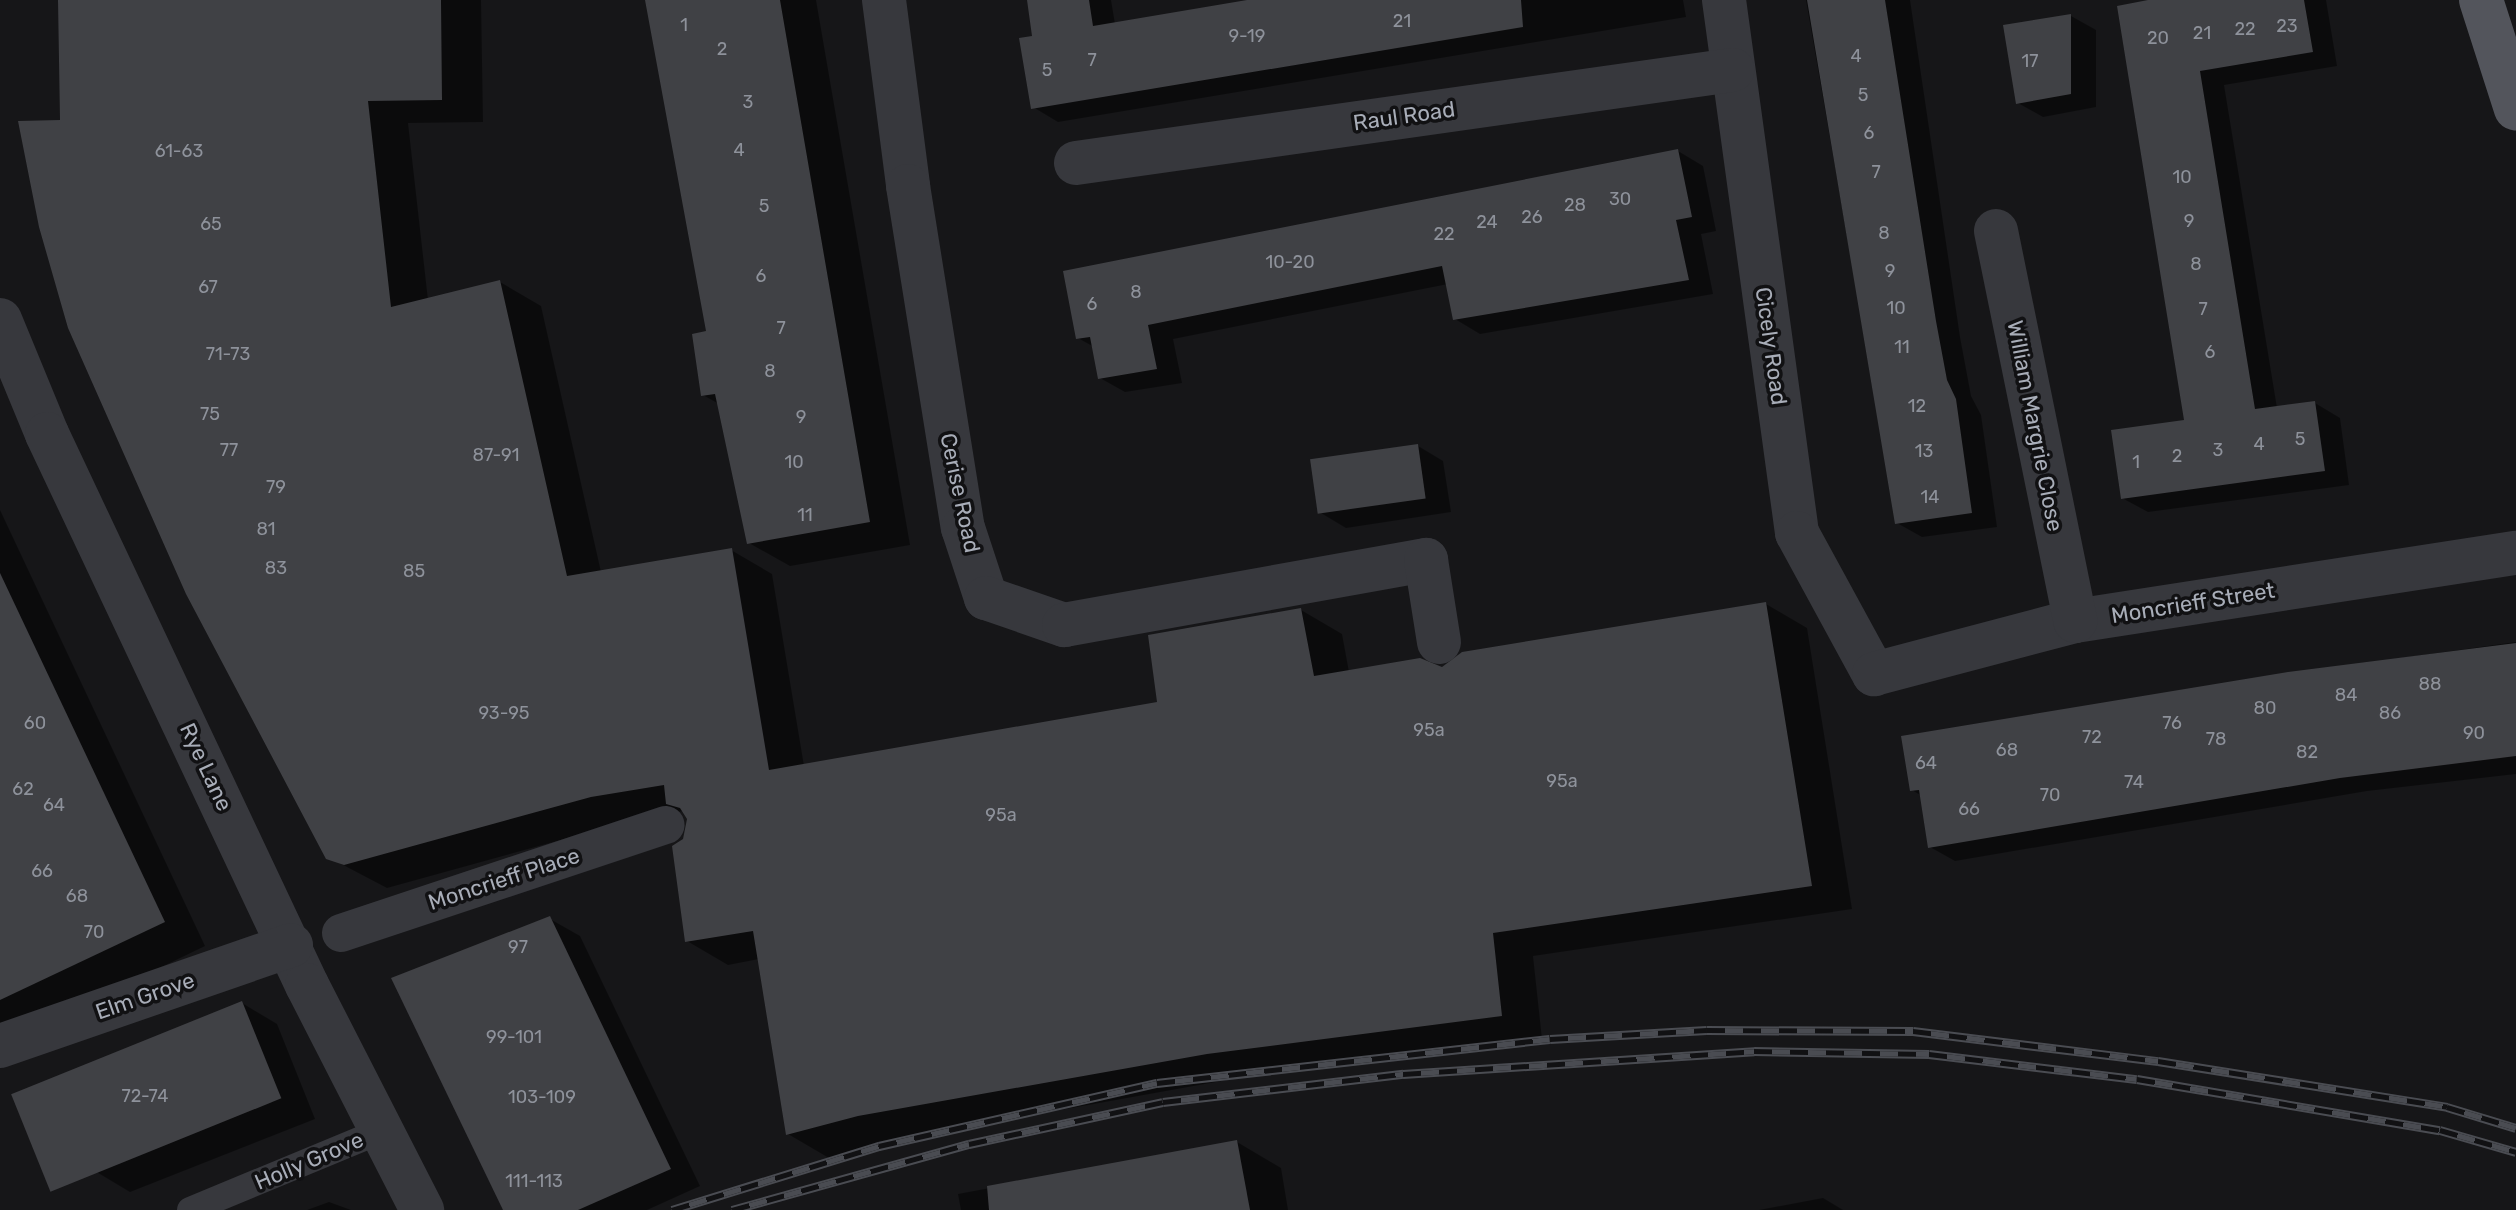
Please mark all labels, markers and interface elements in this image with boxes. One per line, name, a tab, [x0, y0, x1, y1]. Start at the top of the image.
house number: 21	[1393, 10, 1411, 32]
house number: 1	[680, 14, 688, 36]
house number: 23	[2276, 15, 2298, 37]
house number: 22	[2234, 18, 2256, 40]
house number: 21	[2193, 22, 2211, 44]
house number: 9-19	[1229, 25, 1265, 47]
house number: 20	[2147, 27, 2169, 49]
house number: 2	[717, 38, 727, 60]
house number: 4	[1850, 45, 1862, 67]
house number: 7	[1087, 49, 1097, 71]
house number: 17	[2022, 50, 2038, 72]
house number: 5	[1042, 59, 1052, 81]
house number: 5	[1858, 84, 1868, 106]
house number: 3	[743, 91, 753, 113]
street label: Raul Road	[1351, 96, 1457, 136]
house number: 6	[1864, 122, 1874, 144]
house number: 4	[733, 139, 745, 161]
house number: 61-63	[155, 140, 203, 162]
house number: 7	[1871, 161, 1881, 183]
house number: 10	[2172, 166, 2192, 188]
house number: 30	[1609, 188, 1631, 210]
house number: 28	[1564, 194, 1586, 216]
house number: 5	[759, 195, 769, 217]
house number: 26	[1521, 206, 1543, 228]
house number: 9	[2184, 210, 2194, 232]
house number: 24	[1476, 211, 1498, 233]
house number: 65	[200, 213, 222, 235]
house number: 8	[1878, 222, 1890, 244]
house number: 22	[1433, 223, 1455, 245]
house number: 10-20	[1265, 251, 1315, 273]
house number: 8	[2190, 253, 2202, 275]
house number: 9	[1885, 260, 1895, 282]
house number: 6	[756, 265, 766, 287]
house number: 67	[198, 276, 218, 298]
house number: 8	[1130, 281, 1142, 303]
street label: Cicely Road	[1750, 285, 1792, 407]
house number: 6	[1087, 293, 1097, 315]
house number: 10	[1886, 297, 1906, 319]
house number: 7	[2198, 298, 2208, 320]
house number: 7	[776, 317, 786, 339]
street label: William Margrie Close	[2002, 318, 2068, 534]
house number: 11	[1894, 336, 1910, 358]
house number: 6	[2205, 341, 2215, 363]
house number: 71-73	[206, 343, 250, 365]
house number: 8	[764, 360, 776, 382]
house number: 12	[1908, 395, 1926, 417]
house number: 75	[200, 403, 220, 425]
house number: 9	[796, 406, 806, 428]
house number: 5	[2295, 428, 2305, 450]
street label: Cerise Road	[934, 431, 986, 555]
house number: 4	[2253, 433, 2265, 455]
house number: 77	[220, 439, 238, 461]
house number: 3	[2213, 439, 2223, 461]
house number: 13	[1915, 440, 1933, 462]
house number: 87-91	[473, 444, 519, 466]
house number: 2	[2172, 445, 2182, 467]
house number: 10	[784, 451, 804, 473]
house number: 1	[2132, 451, 2140, 473]
house number: 79	[266, 476, 286, 498]
house number: 14	[1921, 486, 1939, 508]
house number: 11	[797, 504, 813, 526]
house number: 81	[256, 518, 276, 540]
house number: 83	[265, 557, 287, 579]
house number: 85	[403, 560, 425, 582]
street label: Moncrieff Street	[2109, 577, 2277, 629]
house number: 88	[2419, 673, 2441, 695]
house number: 84	[2335, 684, 2357, 706]
house number: 80	[2254, 697, 2276, 719]
house number: 93-95	[478, 702, 530, 724]
house number: 86	[2379, 702, 2401, 724]
house number: 60	[24, 712, 46, 734]
house number: 76	[2162, 712, 2182, 734]
street label: Rye Lane	[174, 719, 238, 815]
house number: 95a	[1413, 719, 1445, 741]
house number: 90	[2463, 722, 2485, 744]
house number: 72	[2082, 726, 2102, 748]
house number: 78	[2206, 728, 2226, 750]
house number: 68	[1996, 739, 2018, 761]
house number: 82	[2296, 741, 2318, 763]
house number: 64	[1915, 752, 1937, 774]
house number: 95a	[1546, 770, 1578, 792]
house number: 74	[2124, 771, 2144, 793]
house number: 62	[12, 778, 34, 800]
house number: 70	[2040, 784, 2060, 806]
house number: 64	[43, 794, 65, 816]
house number: 66	[1958, 798, 1980, 820]
house number: 95a	[985, 804, 1017, 826]
street label: Moncrieff Place	[425, 842, 583, 916]
house number: 66	[31, 860, 53, 882]
house number: 68	[66, 885, 88, 907]
house number: 70	[84, 921, 104, 943]
house number: 97	[508, 936, 528, 958]
street label: Elm Grove	[92, 967, 198, 1025]
house number: 99-101	[486, 1026, 542, 1048]
house number: 72-74	[122, 1085, 168, 1107]
house number: 103-109	[508, 1086, 576, 1108]
street label: Holly Grove	[250, 1126, 368, 1196]
house number: 111-113	[505, 1170, 563, 1192]

